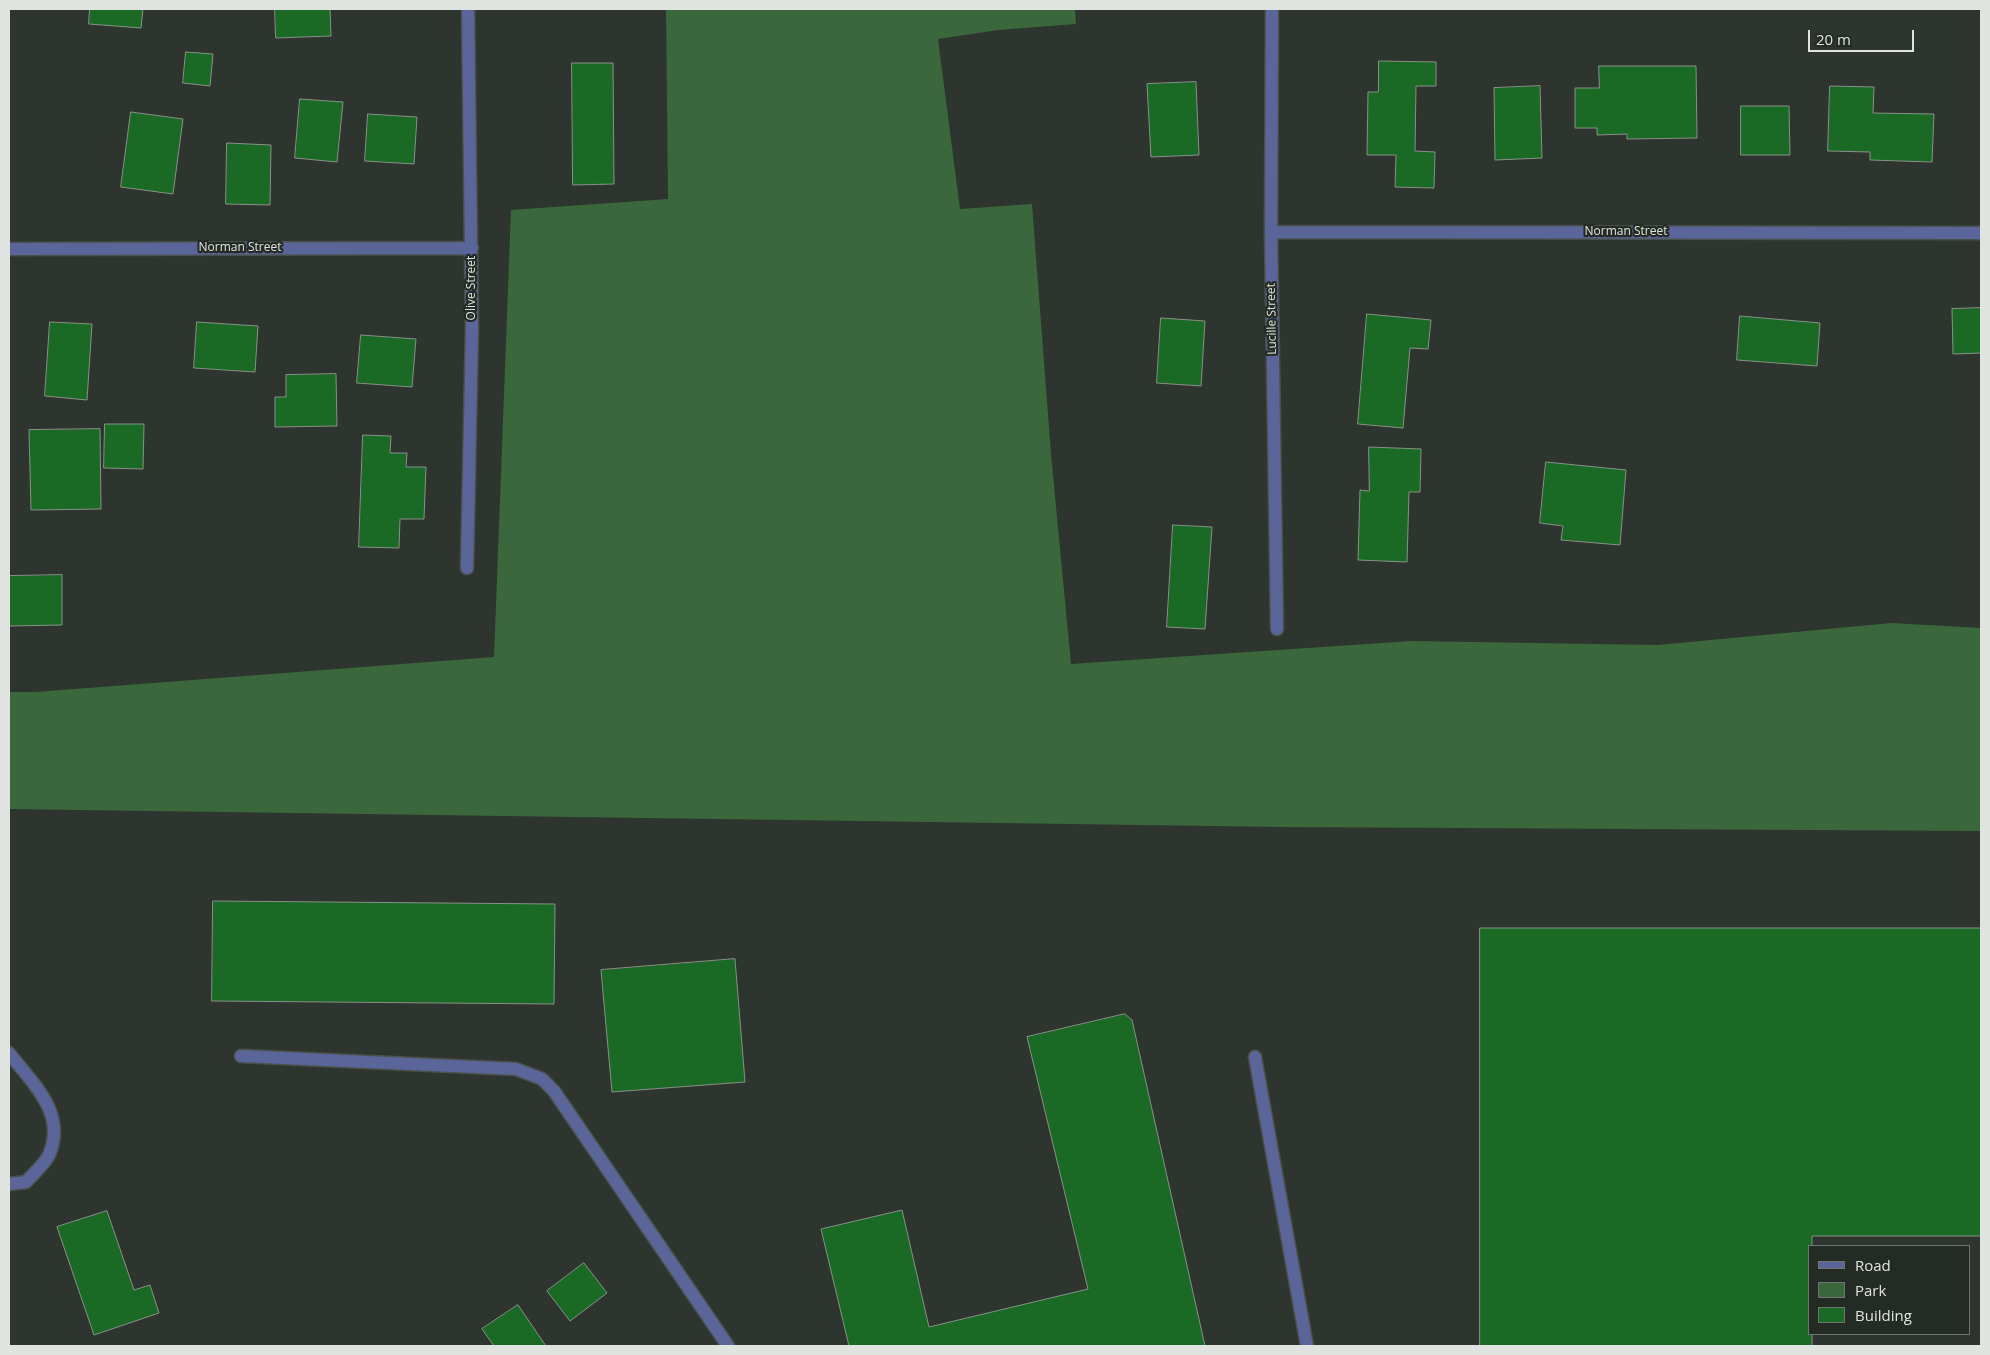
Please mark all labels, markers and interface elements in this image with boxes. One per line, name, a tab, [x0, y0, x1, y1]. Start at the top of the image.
scale bar	[1810, 20, 1916, 52]
text: 20 m	[1816, 29, 1851, 49]
street label: Norman Street	[1585, 225, 1667, 239]
street label: Norman Street	[199, 241, 281, 255]
street label: Olive Street	[465, 256, 479, 320]
street label: Lucille Street	[1264, 283, 1280, 355]
legend	[1808, 1245, 1970, 1335]
text: Road	[1855, 1255, 1891, 1275]
text: Park	[1855, 1280, 1886, 1300]
text: Building	[1855, 1305, 1912, 1325]

